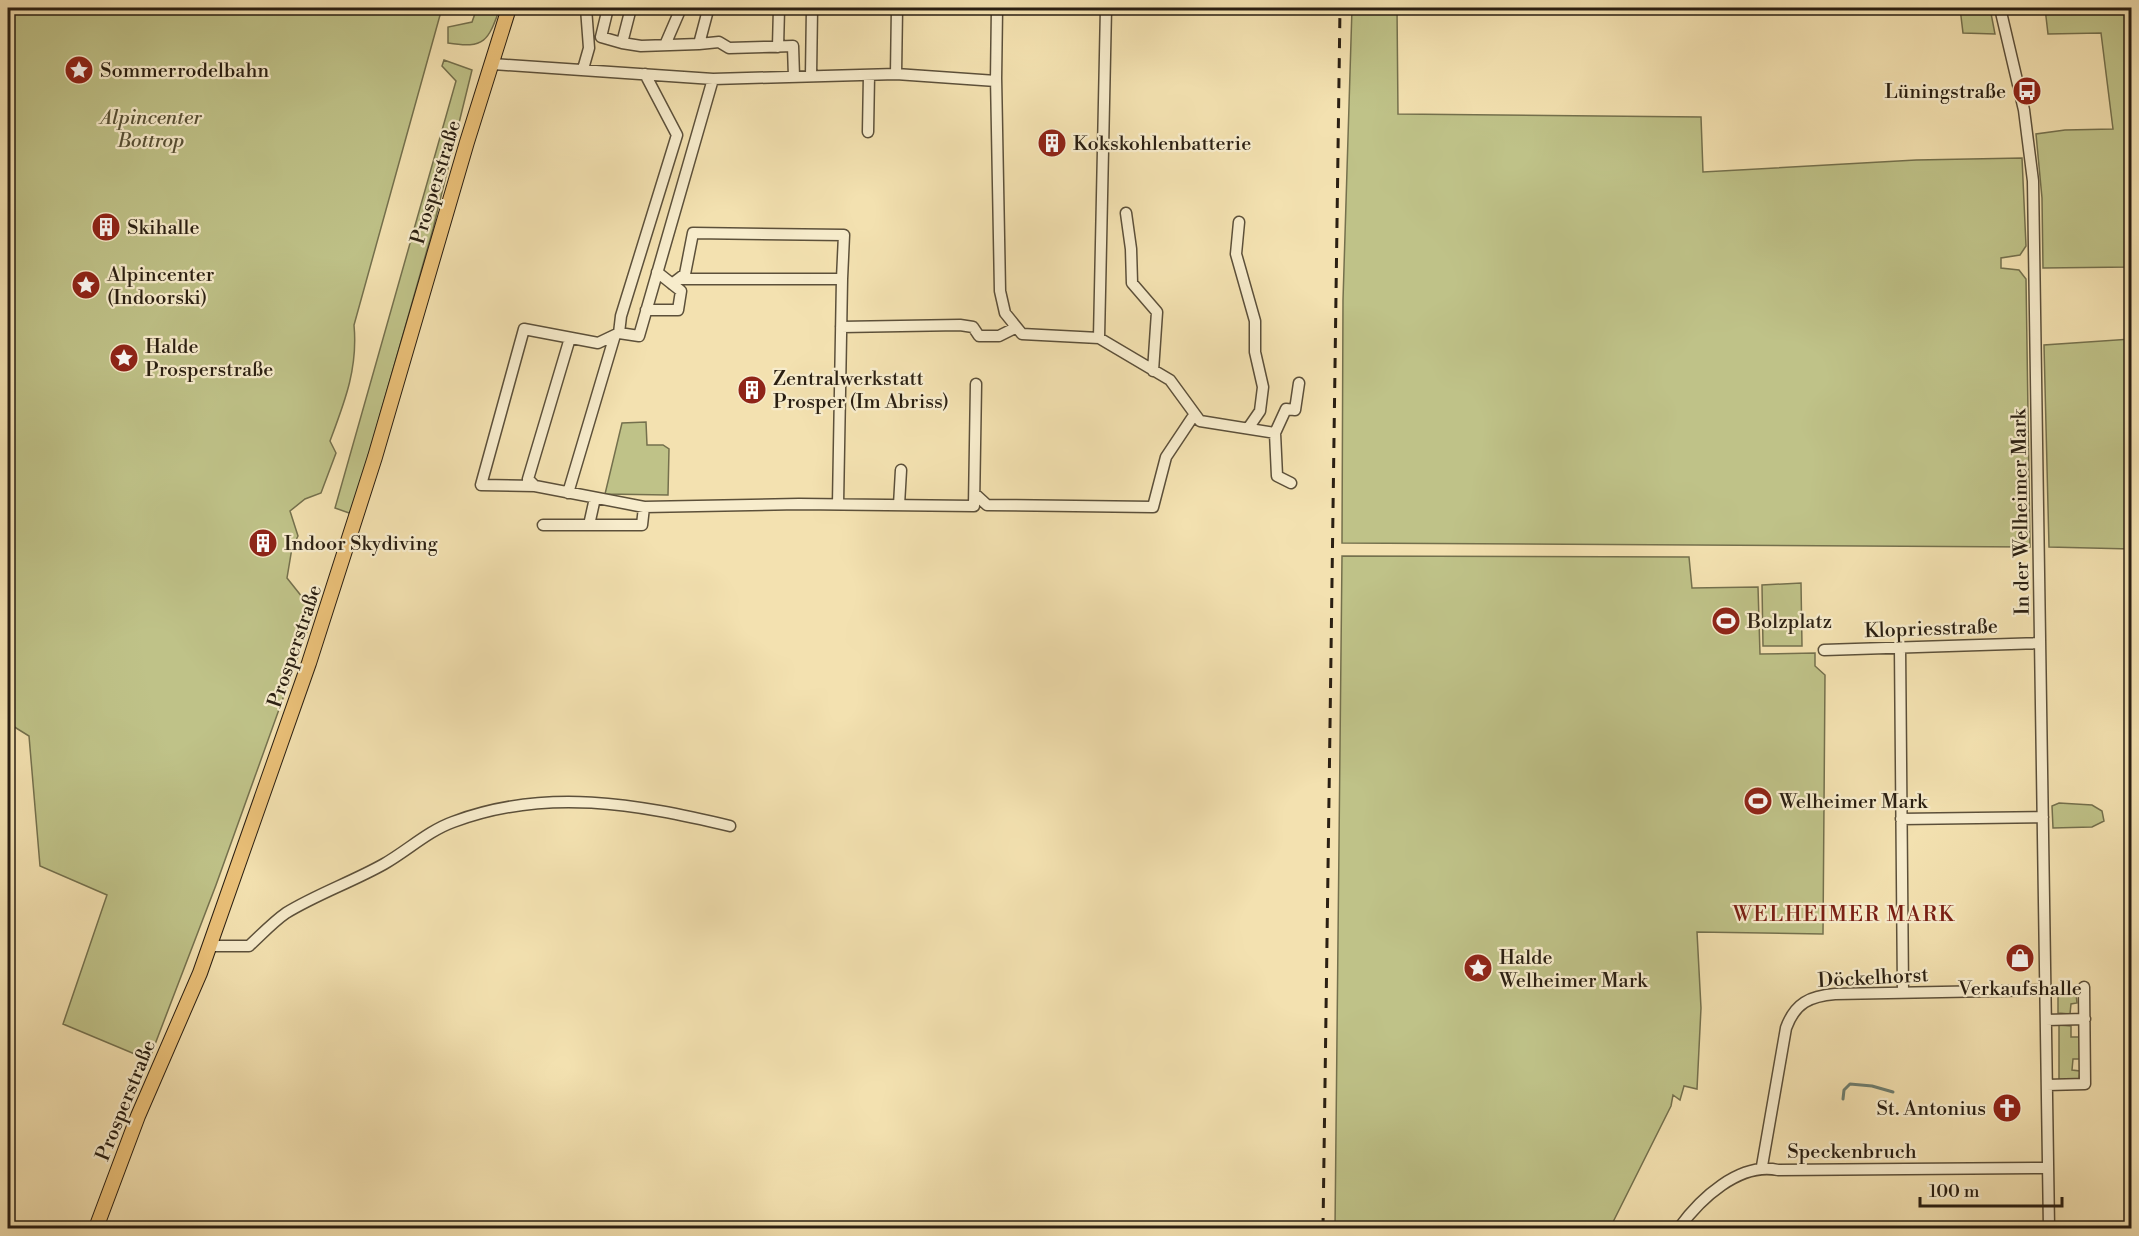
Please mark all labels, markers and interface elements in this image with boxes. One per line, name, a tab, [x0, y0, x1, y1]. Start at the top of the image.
place icon: Sommerrodelbahn	[63, 54, 95, 86]
place label: Sommerrodelbahn	[100, 59, 269, 84]
bus stop icon: Lüningstraße	[2011, 75, 2043, 107]
place label: Lüningstraße	[1885, 80, 2006, 105]
park label: Alpincenter Bottrop	[98, 106, 202, 154]
street label: Prosperstraße	[406, 117, 467, 247]
building icon: Kokskohlenbatterie	[1036, 127, 1068, 159]
place label: Kokskohlenbatterie	[1073, 132, 1251, 157]
building icon: Skihalle	[90, 211, 122, 243]
place label: Skihalle	[127, 216, 200, 241]
place label: Alpincenter (Indoorski)	[106, 263, 215, 311]
place icon: Alpincenter (Indoorski)	[70, 269, 102, 301]
place label: Halde Prosperstraße	[145, 335, 273, 383]
place icon: Halde Prosperstraße	[108, 342, 140, 374]
place label: Zentralwerkstatt Prosper (Im Abriss)	[773, 367, 949, 415]
building icon: Zentralwerkstatt Prosper (Im Abriss)	[736, 374, 768, 406]
street label: In der Welheimer Mark	[2007, 407, 2036, 615]
building icon: Indoor Skydiving	[247, 527, 279, 559]
place label: Indoor Skydiving	[284, 532, 439, 557]
street label: Prosperstraße	[263, 582, 328, 711]
sports icon: Bolzplatz	[1710, 605, 1742, 637]
place label: Bolzplatz	[1746, 610, 1832, 635]
street label: Klopriesstraße	[1864, 615, 1998, 644]
sports icon: Welheimer Mark	[1742, 785, 1774, 817]
place label: Welheimer Mark	[1778, 790, 1929, 815]
district label: WELHEIMER MARK	[1732, 902, 1955, 928]
shop icon: Verkaufshalle	[2004, 942, 2036, 974]
place label: Halde Welheimer Mark	[1498, 946, 1649, 994]
place icon: Halde Welheimer Mark	[1462, 952, 1494, 984]
street label: Döckelhorst	[1817, 963, 1929, 994]
place label: Verkaufshalle	[1957, 977, 2082, 1002]
street label: Prosperstraße	[91, 1036, 162, 1165]
church icon: St. Antonius	[1991, 1092, 2023, 1124]
place label: St. Antonius	[1876, 1097, 1986, 1122]
street label: Speckenbruch	[1787, 1140, 1917, 1165]
scale bar	[1920, 1170, 2062, 1208]
text: 100 m	[1929, 1180, 1980, 1203]

